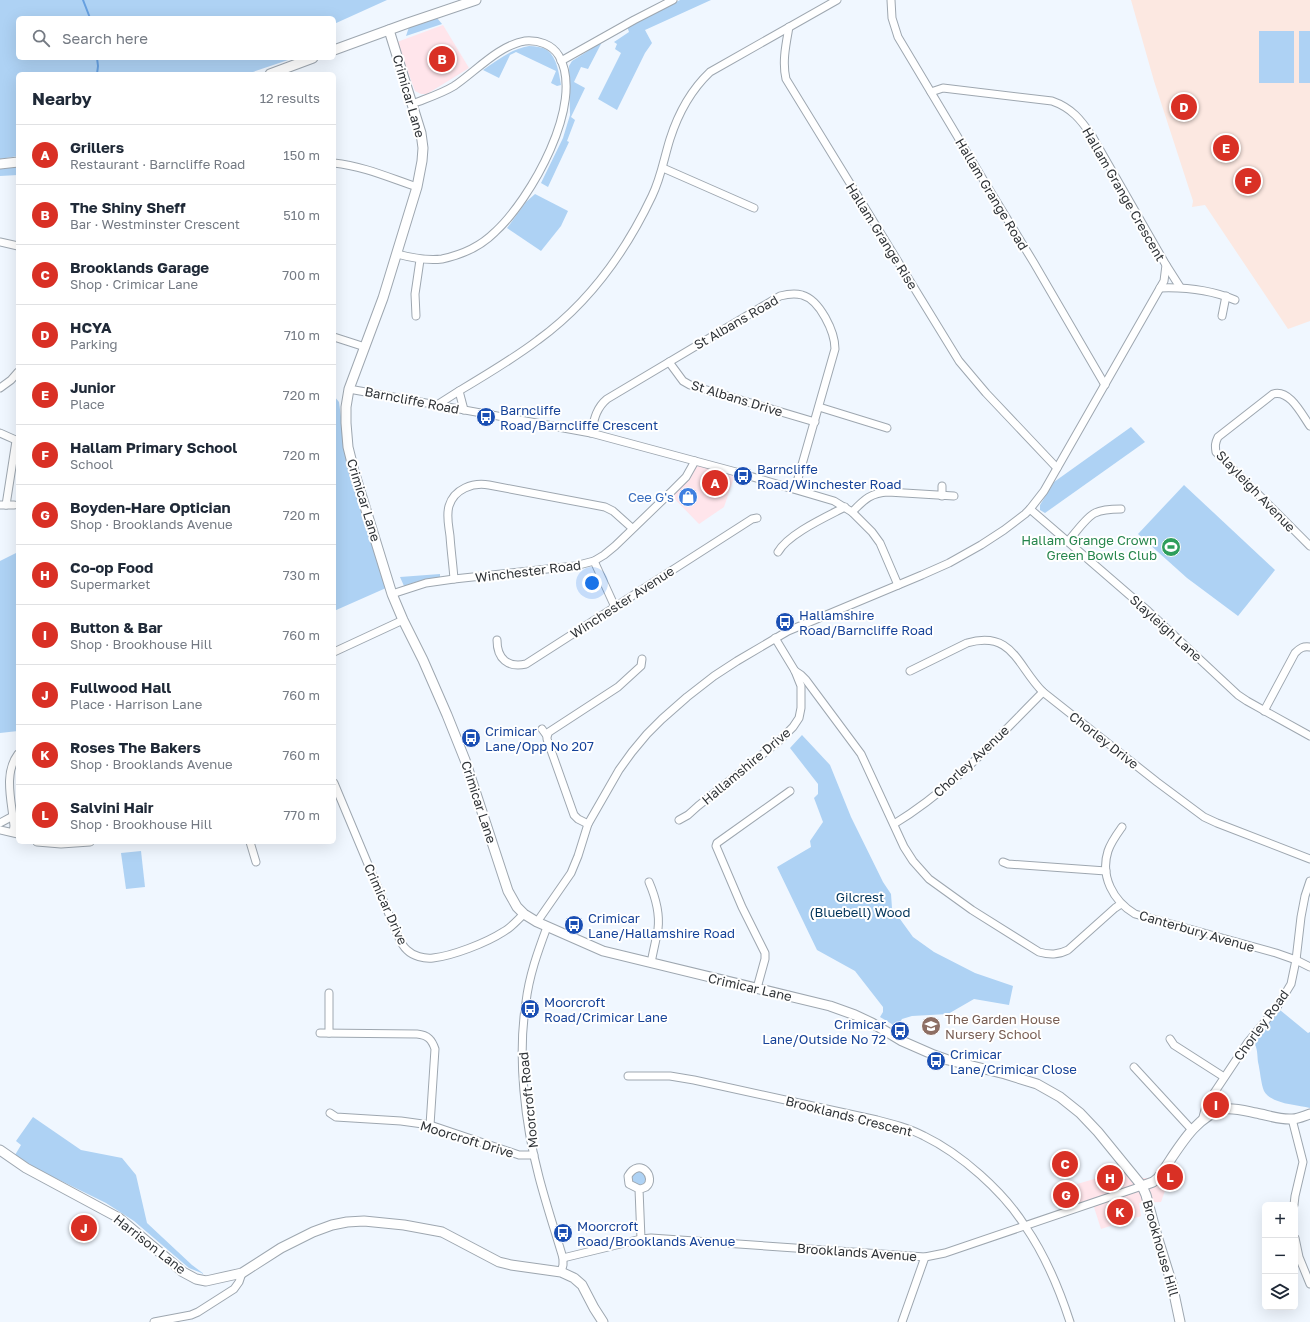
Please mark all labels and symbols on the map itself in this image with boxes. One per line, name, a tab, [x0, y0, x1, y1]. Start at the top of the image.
pin: B	[429, 44, 455, 74]
street label: Crimicar Lane	[390, 53, 428, 139]
pin: D	[1171, 92, 1197, 122]
street label: Hallam Grange Crescent	[1079, 124, 1169, 264]
pin: E	[1213, 133, 1239, 163]
street label: Hallam Grange Road	[952, 135, 1032, 253]
pin: F	[1235, 166, 1261, 196]
street label: Hallam Grange Rise	[843, 180, 921, 292]
street label: St Albans Road	[691, 291, 781, 353]
street label: St Albans Drive	[689, 376, 785, 420]
street label: Barncliffe Road	[363, 383, 461, 417]
place label: Barncliffe Road/Barncliffe Crescent	[500, 402, 658, 433]
bus stop icon: Barncliffe Road/Barncliffe Crescent	[475, 406, 497, 428]
street label: Slayleigh Avenue	[1213, 447, 1299, 535]
street label: Crimicar Lane	[344, 457, 384, 543]
place label: Barncliffe Road/Winchester Road	[757, 461, 901, 492]
bus stop icon: Barncliffe Road/Winchester Road	[732, 465, 754, 487]
pin: A	[702, 468, 728, 498]
shop icon: Cee G's	[677, 486, 699, 508]
place label: Cee G's	[628, 489, 674, 505]
place label: Hallam Grange Crown Green Bowls Club	[1021, 532, 1157, 563]
sports icon: Hallam Grange Crown Green Bowls Club	[1160, 536, 1182, 558]
street label: Winchester Road	[474, 557, 582, 585]
street label: Winchester Avenue	[567, 562, 677, 642]
your location	[582, 573, 602, 593]
street label: Slayleigh Lane	[1127, 591, 1205, 665]
place label: Hallamshire Road/Barncliffe Road	[799, 607, 933, 638]
bus stop icon: Hallamshire Road/Barncliffe Road	[774, 611, 796, 633]
street label: Chorley Drive	[1066, 708, 1142, 772]
street label: Chorley Avenue	[930, 722, 1012, 800]
place label: Crimicar Lane/Opp No 207	[485, 723, 594, 754]
street label: Hallamshire Drive	[698, 724, 794, 808]
bus stop icon: Crimicar Lane/Opp No 207	[460, 727, 482, 749]
street label: Crimicar Lane	[458, 759, 500, 845]
street label: Crimicar Drive	[361, 861, 411, 947]
park label: Gilcrest (Bluebell) Wood	[810, 889, 910, 920]
street label: Canterbury Avenue	[1137, 907, 1257, 955]
place label: Crimicar Lane/Hallamshire Road	[588, 910, 735, 941]
bus stop icon: Crimicar Lane/Hallamshire Road	[563, 914, 585, 936]
street label: Crimicar Lane	[707, 970, 793, 1004]
street label: Chorley Road	[1230, 987, 1292, 1063]
place label: Moorcroft Road/Crimicar Lane	[544, 994, 668, 1025]
bus stop icon: Moorcroft Road/Crimicar Lane	[519, 998, 541, 1020]
place label: The Garden House Nursery School	[945, 1011, 1060, 1042]
school or university icon: The Garden House Nursery School	[920, 1015, 942, 1037]
place label: Crimicar Lane/Outside No 72	[762, 1016, 886, 1047]
bus stop icon: Crimicar Lane/Outside No 72	[889, 1020, 911, 1042]
place label: Crimicar Lane/Crimicar Close	[950, 1046, 1077, 1077]
bus stop icon: Crimicar Lane/Crimicar Close	[925, 1050, 947, 1072]
street label: Moorcroft Road	[515, 1051, 541, 1149]
pin: I	[1203, 1090, 1229, 1120]
street label: Brooklands Crescent	[784, 1092, 914, 1140]
street label: Moorcroft Drive	[418, 1117, 516, 1161]
pin: C	[1052, 1149, 1078, 1179]
pin: L	[1157, 1162, 1183, 1192]
pin: H	[1097, 1163, 1123, 1193]
pin: G	[1053, 1180, 1079, 1210]
pin: K	[1107, 1197, 1133, 1227]
street label: Brookhouse Hill	[1140, 1198, 1182, 1298]
street label: Harrison Lane	[111, 1211, 189, 1277]
pin: J	[71, 1213, 97, 1243]
place label: Moorcroft Road/Brooklands Avenue	[577, 1218, 735, 1249]
bus stop icon: Moorcroft Road/Brooklands Avenue	[552, 1222, 574, 1244]
street label: Brooklands Avenue	[797, 1240, 917, 1264]

